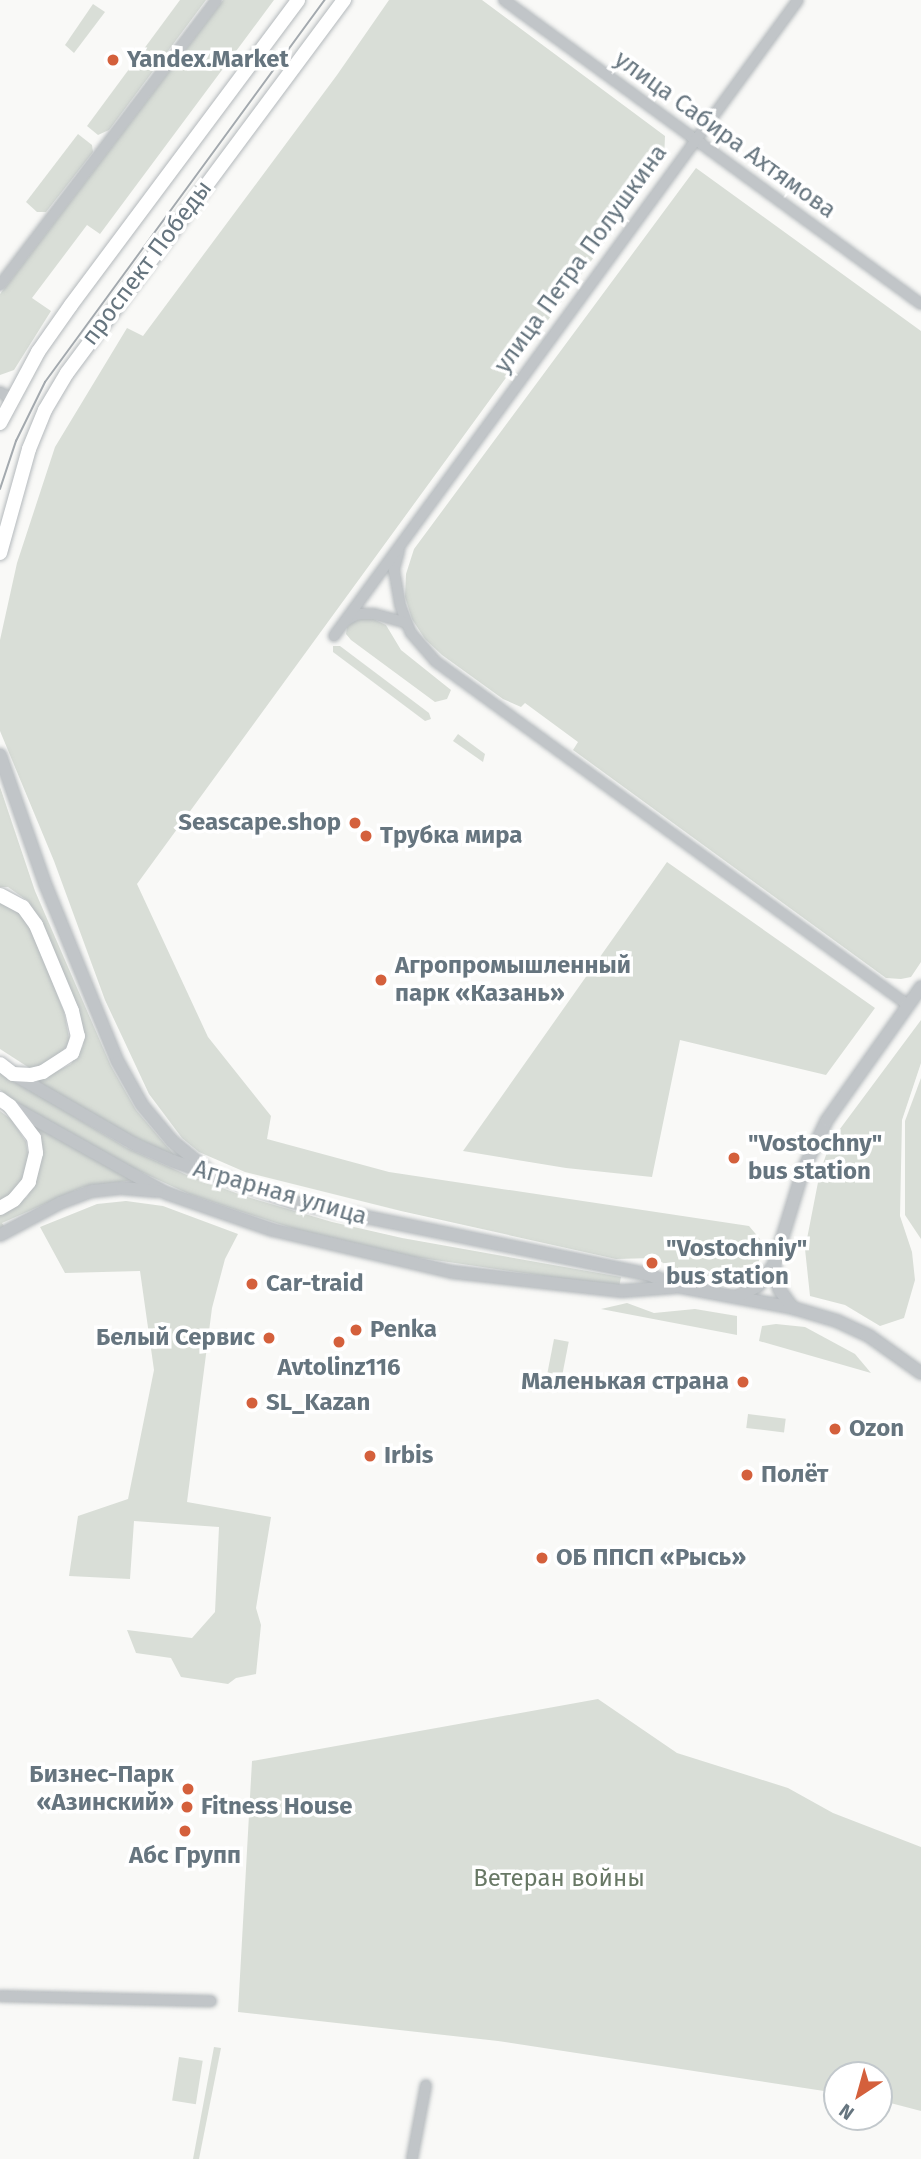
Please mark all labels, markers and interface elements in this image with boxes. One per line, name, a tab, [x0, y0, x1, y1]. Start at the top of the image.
street label: улица Сабира Ахтямова	[609, 45, 841, 225]
place label: Yandex.Market	[127, 46, 289, 74]
marker: Yandex.Market	[105, 52, 121, 68]
street label: улица Петра Полушкина	[489, 139, 673, 379]
street label: проспект Победы	[76, 175, 218, 351]
place label: Seascape.shop	[178, 809, 341, 837]
marker: Seascape.shop	[347, 815, 363, 831]
place label: Трубка мира	[380, 822, 522, 850]
marker: Трубка мира	[358, 828, 374, 844]
place label: Агропромышленный парк «Казань»	[395, 952, 631, 1008]
marker: Агропромышленный парк «Казань»	[373, 972, 389, 988]
place label: "Vostochny" bus station	[748, 1130, 882, 1186]
marker: "Vostochny" bus station	[726, 1150, 742, 1166]
street label: Аграрная улица	[190, 1154, 370, 1232]
place label: "Vostochniy" bus station	[666, 1235, 807, 1291]
marker: "Vostochniy" bus station	[644, 1255, 660, 1271]
place label: Car-traid	[266, 1270, 364, 1298]
marker: Car-traid	[244, 1276, 260, 1292]
place label: Penka	[370, 1316, 437, 1344]
marker: Penka	[348, 1322, 364, 1338]
place label: Белый Сервис	[96, 1324, 255, 1352]
marker: Белый Сервис	[261, 1330, 277, 1346]
marker: Avtolinz116	[331, 1334, 347, 1350]
place label: Avtolinz116	[277, 1354, 401, 1382]
place label: Маленькая страна	[521, 1368, 729, 1396]
marker: Маленькая страна	[735, 1374, 751, 1390]
place label: SL_Kazan	[266, 1389, 370, 1417]
marker: SL_Kazan	[244, 1395, 260, 1411]
place label: Ozon	[849, 1415, 904, 1443]
marker: Ozon	[827, 1421, 843, 1437]
place label: Irbis	[384, 1442, 433, 1470]
marker: Irbis	[362, 1448, 378, 1464]
place label: Полёт	[761, 1461, 828, 1489]
marker: Полёт	[739, 1467, 755, 1483]
place label: ОБ ППСП «Рысь»	[556, 1544, 746, 1572]
marker: ОБ ППСП «Рысь»	[534, 1550, 550, 1566]
place label: Бизнес-Парк «Азинский»	[29, 1761, 174, 1817]
marker: Бизнес-Парк «Азинский»	[180, 1781, 196, 1797]
place label: Fitness House	[201, 1793, 352, 1821]
marker: Fitness House	[179, 1799, 195, 1815]
marker: Абс Групп	[177, 1823, 193, 1839]
place label: Абс Групп	[129, 1842, 241, 1870]
park label: Ветеран войны	[473, 1865, 645, 1893]
north arrow	[823, 2061, 893, 2131]
text: N	[835, 2099, 858, 2125]

